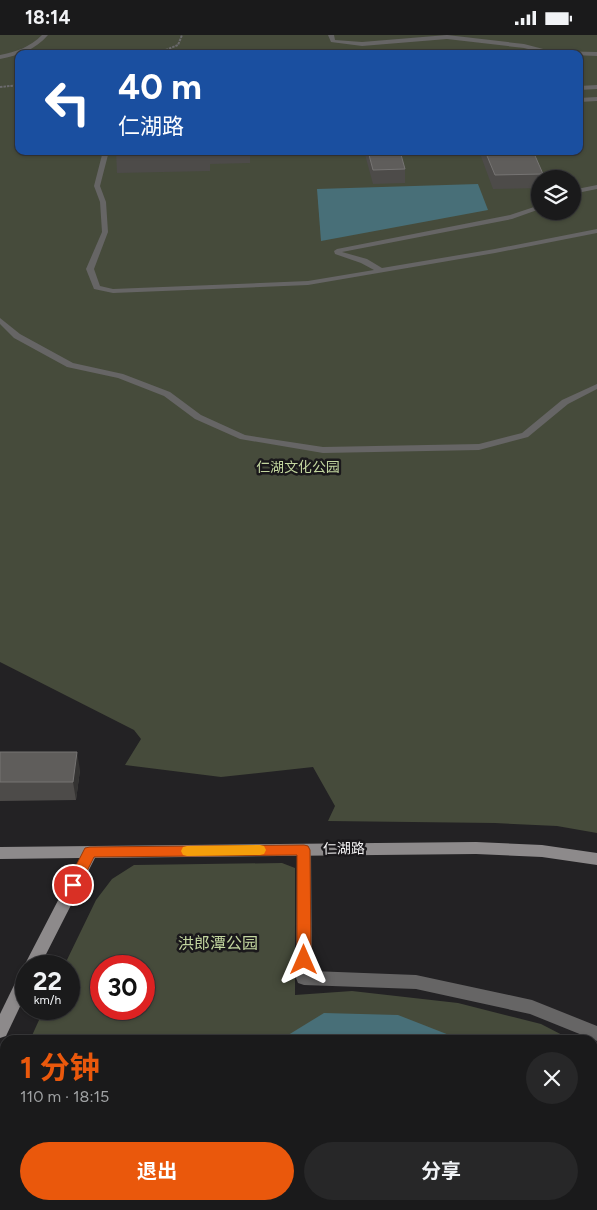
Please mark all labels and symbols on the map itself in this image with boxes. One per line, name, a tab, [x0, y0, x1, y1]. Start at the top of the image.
park label: 仁湖文化公园	[256, 459, 340, 476]
street label: 仁湖路	[323, 840, 365, 858]
pin	[52, 864, 94, 906]
position arrow	[277, 933, 329, 985]
park label: 洪郎潭公园	[178, 934, 258, 953]
speed limit sign: 30	[90, 955, 155, 1020]

